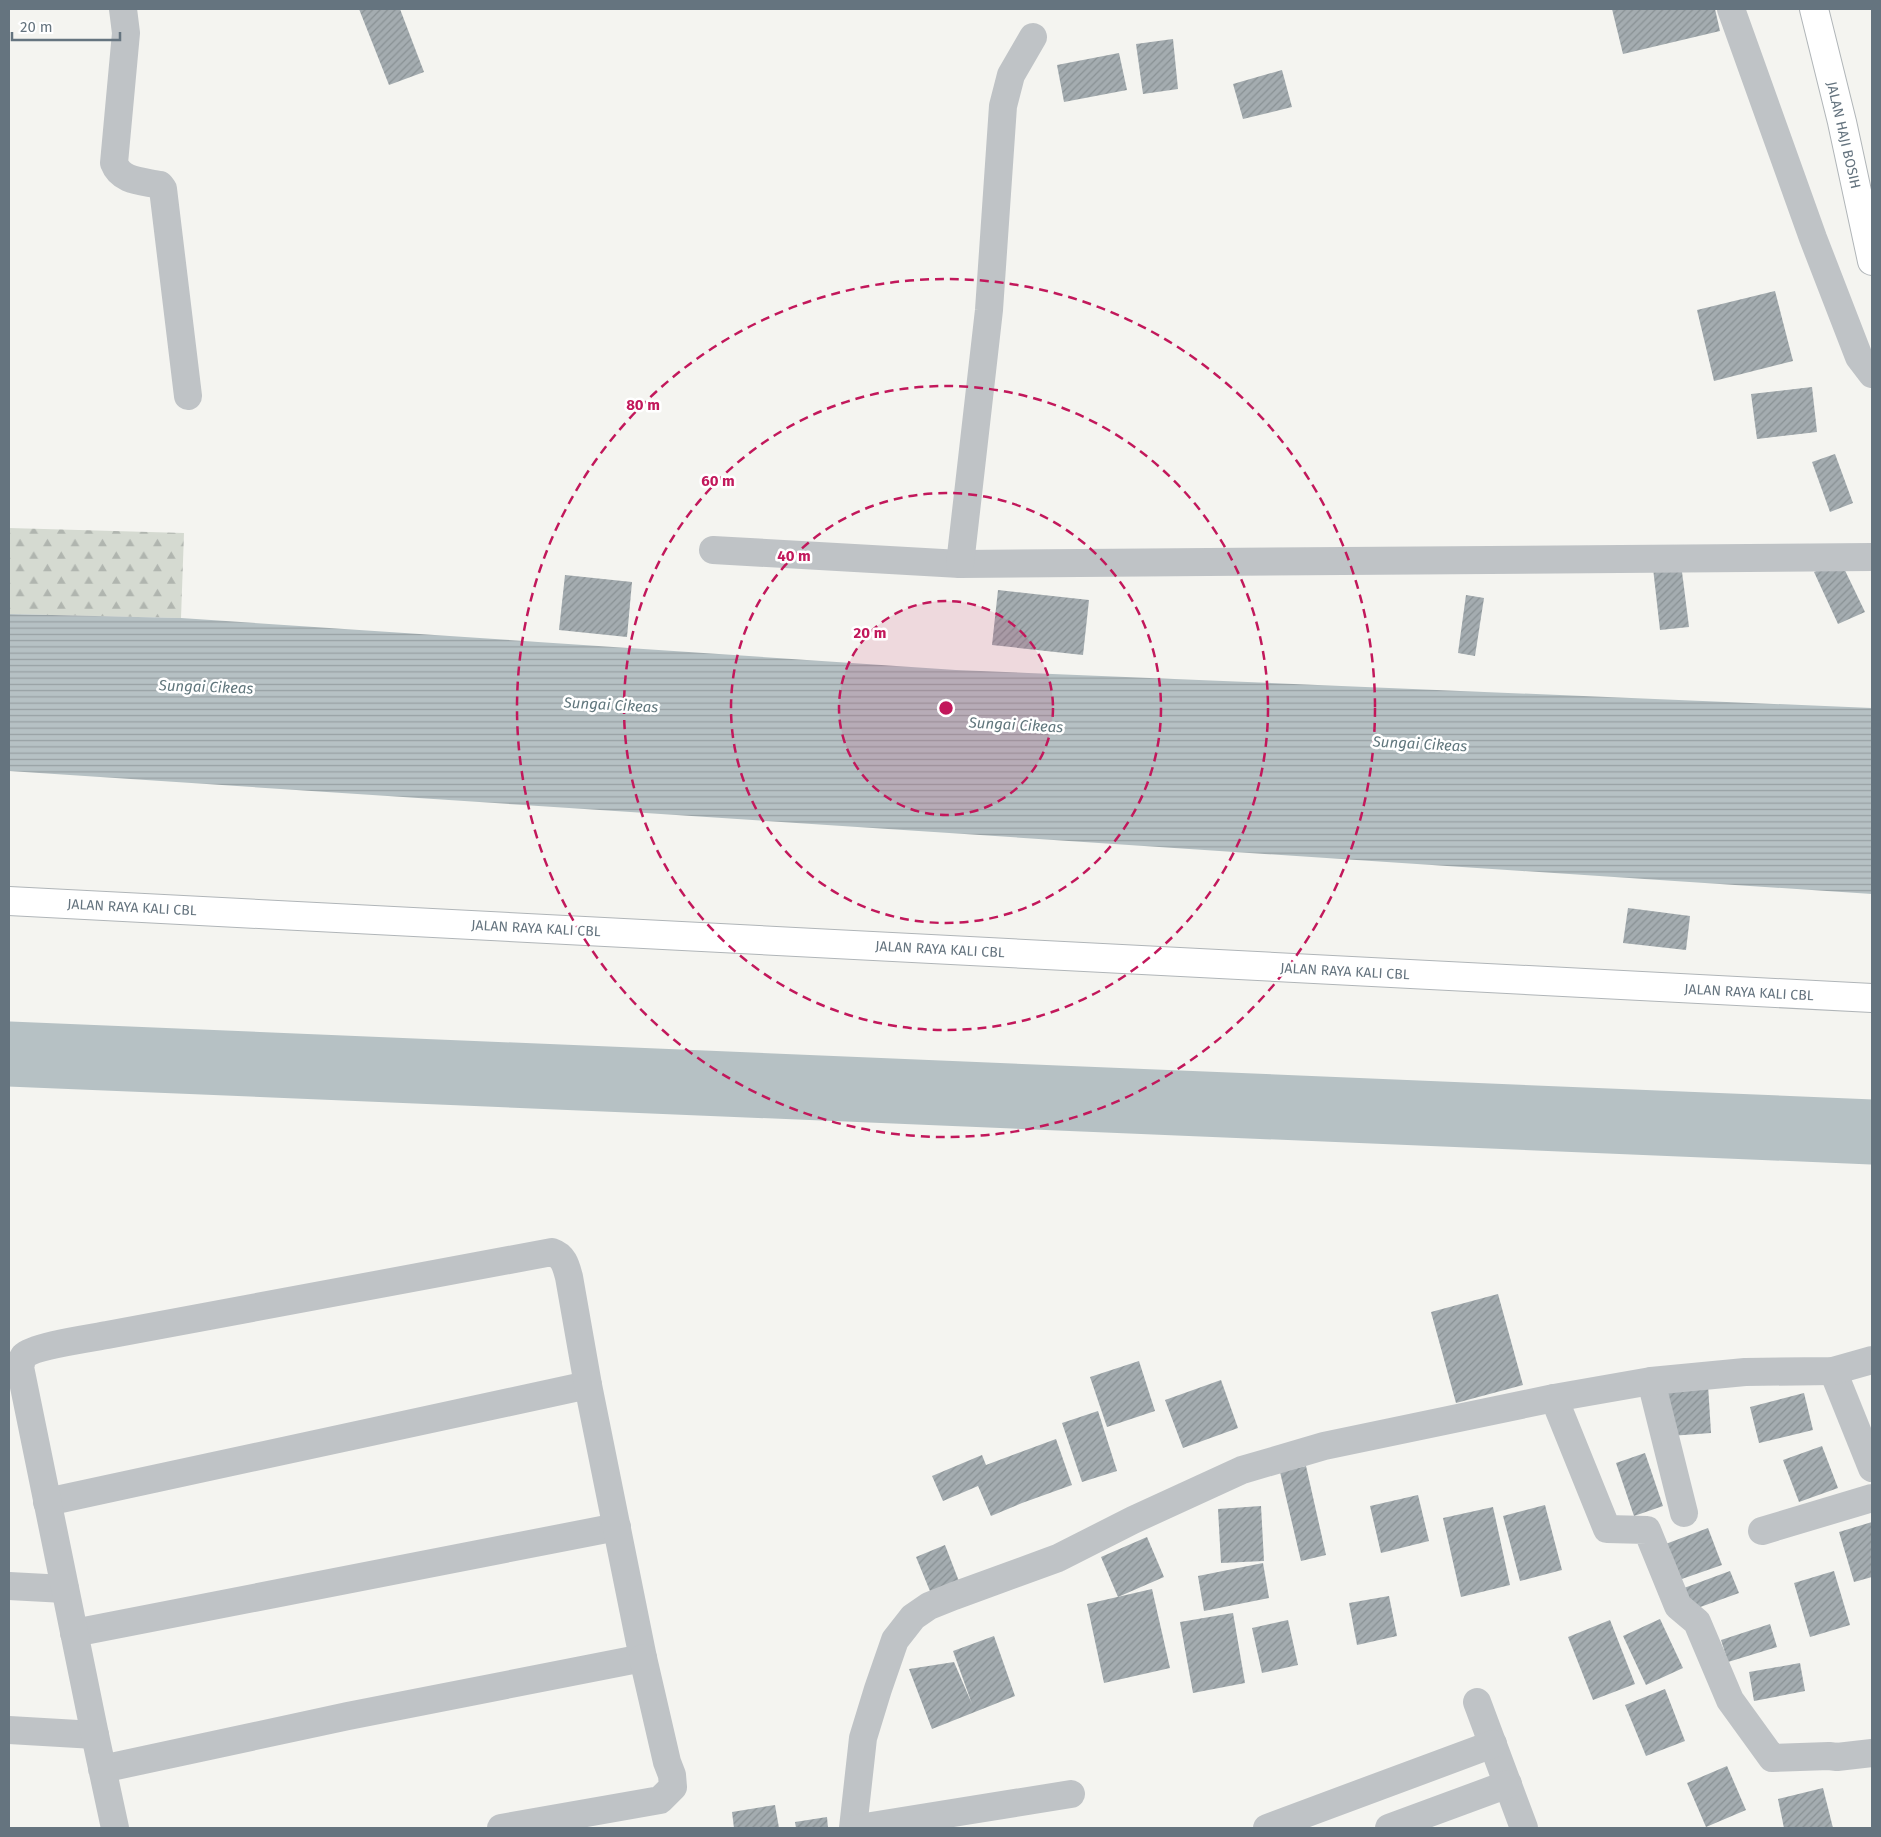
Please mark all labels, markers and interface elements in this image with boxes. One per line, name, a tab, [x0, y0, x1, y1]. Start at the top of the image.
scale bar	[12, 10, 120, 42]
text: 20 m	[20, 18, 53, 36]
street label: JALAN HAJI BOSIH	[1823, 80, 1864, 190]
text: 80 m	[626, 396, 660, 414]
text: 60 m	[701, 472, 735, 490]
text: 40 m	[777, 547, 811, 565]
text: 20 m	[854, 624, 886, 642]
water label: Sungai Cikeas	[157, 676, 254, 698]
water label: Sungai Cikeas	[562, 693, 659, 716]
centre of rings	[937, 699, 955, 717]
water label: Sungai Cikeas	[967, 713, 1064, 736]
water label: Sungai Cikeas	[1371, 732, 1468, 755]
street label: JALAN RAYA KALI CBL	[67, 896, 197, 919]
street label: JALAN RAYA KALI CBL	[471, 917, 601, 940]
street label: JALAN RAYA KALI CBL	[875, 938, 1005, 961]
street label: JALAN RAYA KALI CBL	[1280, 960, 1410, 983]
street label: JALAN RAYA KALI CBL	[1684, 981, 1814, 1004]

